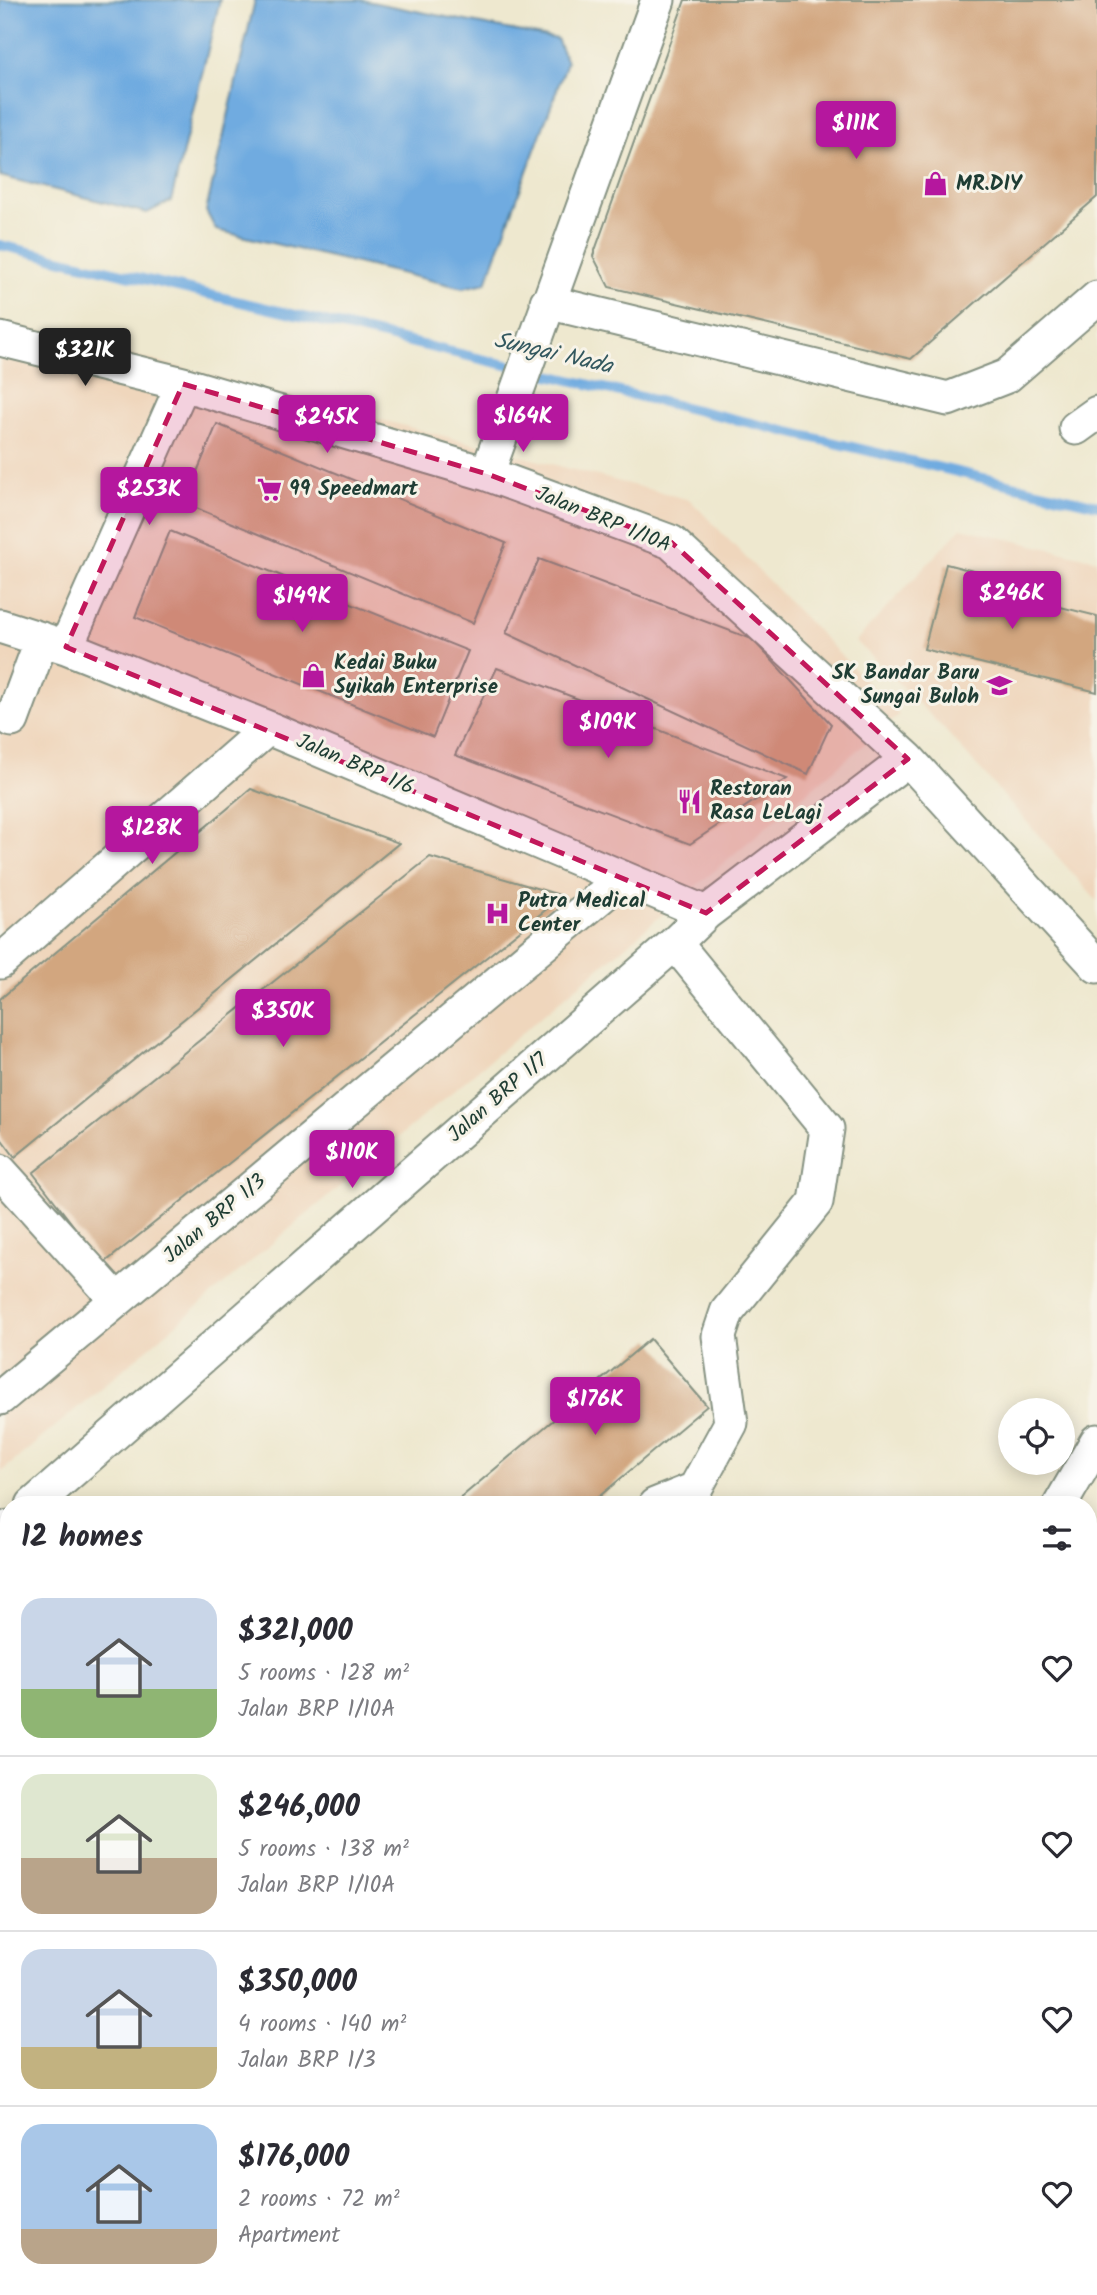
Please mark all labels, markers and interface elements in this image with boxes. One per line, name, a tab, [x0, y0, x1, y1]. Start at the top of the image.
pin: $111K	[807, 102, 905, 161]
text: $111K	[832, 106, 880, 142]
place label: MR.DIY	[956, 168, 1023, 201]
shop icon: MR.DIY	[922, 170, 950, 198]
water label: Sungai Nada	[490, 323, 618, 386]
pin: $321K	[36, 328, 134, 388]
text: $321K	[55, 333, 115, 369]
pin: $164K	[474, 394, 572, 454]
pin: $245K	[278, 396, 376, 455]
text: $164K	[493, 399, 553, 435]
text: $245K	[294, 400, 360, 436]
pin: $253K	[100, 468, 198, 527]
text: $253K	[116, 472, 182, 508]
place label: 99 Speedmart	[289, 473, 419, 506]
supermarket icon: 99 Speedmart	[255, 475, 283, 503]
street label: Jalan BRP 1/10A	[530, 478, 676, 562]
pin: $246K	[963, 572, 1061, 631]
pin: $149K	[253, 574, 351, 634]
text: $246K	[979, 576, 1045, 612]
text: $149K	[273, 579, 331, 615]
place label: Kedai Buku Syikah Enterprise	[334, 647, 498, 704]
place label: SK Bandar Baru Sungai Buloh	[832, 657, 980, 714]
shop icon: Kedai Buku Syikah Enterprise	[300, 661, 328, 689]
school or university icon: SK Bandar Baru Sungai Buloh	[985, 671, 1013, 699]
pin: $109K	[559, 700, 657, 760]
text: $109K	[579, 705, 637, 741]
street label: Jalan BRP 1/6	[291, 725, 419, 805]
place label: Restoran Rasa LeLagi	[710, 773, 822, 830]
restaurant icon: Restoran Rasa LeLagi	[676, 787, 704, 815]
pin: $128K	[103, 806, 201, 866]
text: $128K	[121, 811, 183, 847]
place label: Putra Medical Center	[518, 885, 645, 942]
hospital icon: Putra Medical Center	[484, 899, 512, 927]
pin: $350K	[234, 990, 332, 1049]
text: $350K	[251, 994, 315, 1030]
street label: Jalan BRP 1/7	[441, 1044, 556, 1151]
pin: $110K	[303, 1130, 401, 1190]
text: $110K	[325, 1135, 379, 1171]
street label: Jalan BRP 1/3	[156, 1166, 274, 1272]
pin: $176K	[546, 1378, 644, 1437]
text: $176K	[566, 1382, 624, 1418]
map controls	[998, 1398, 1075, 1475]
button: locate	[998, 1398, 1075, 1475]
text: 12 homes	[21, 1514, 143, 1562]
icon: filters	[1038, 1519, 1076, 1557]
text: $321,000	[238, 1608, 353, 1656]
icon: home	[77, 1626, 161, 1710]
icon: heart	[1038, 1649, 1076, 1687]
text: 5 rooms · 128 m²	[238, 1656, 409, 1692]
text: Jalan BRP 1/10A	[238, 1692, 395, 1728]
text: $246,000	[238, 1784, 360, 1832]
icon: home	[77, 1802, 161, 1886]
icon: heart	[1038, 1825, 1076, 1863]
text: 5 rooms · 138 m²	[238, 1832, 409, 1868]
text: Jalan BRP 1/10A	[238, 1868, 395, 1904]
text: $350,000	[238, 1959, 357, 2007]
icon: home	[77, 1977, 161, 2061]
icon: heart	[1038, 2000, 1076, 2038]
text: 4 rooms · 140 m²	[238, 2007, 406, 2043]
text: Jalan BRP 1/3	[238, 2043, 376, 2079]
text: $176,000	[238, 2134, 349, 2182]
icon: home	[77, 2152, 161, 2236]
icon: heart	[1038, 2175, 1076, 2213]
text: 2 rooms · 72 m²	[238, 2182, 400, 2218]
text: Apartment	[238, 2218, 340, 2254]

